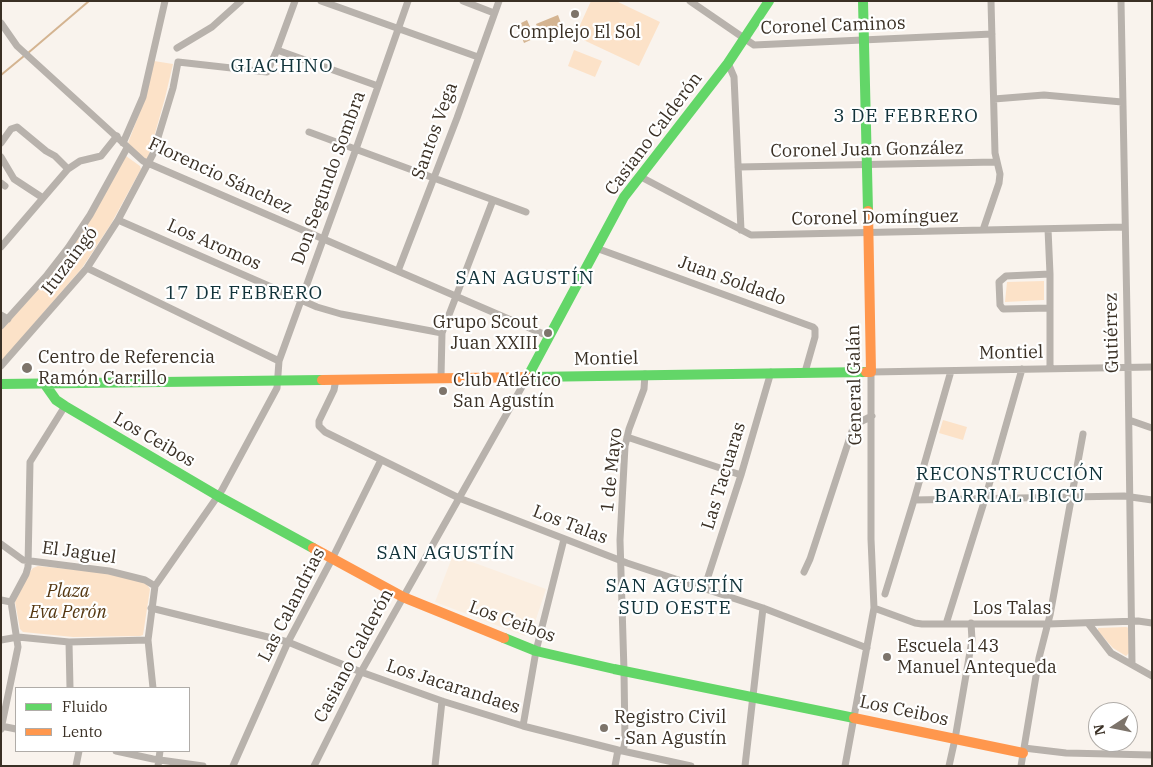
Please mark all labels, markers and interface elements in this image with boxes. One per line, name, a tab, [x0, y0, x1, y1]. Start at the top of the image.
marker: Complejo El Sol	[569, 8, 581, 20]
street label: Coronel Caminos	[760, 13, 906, 39]
place label: Complejo El Sol	[509, 22, 641, 44]
district label: GIACHINO	[229, 56, 335, 78]
street label: Casiano Calderón	[601, 68, 707, 200]
street label: Santos Vega	[407, 80, 463, 182]
street label: Don Segundo Sombra	[288, 88, 370, 268]
district label: 3 DE FEBRERO	[832, 106, 980, 128]
street label: Florencio Sánchez	[145, 133, 295, 219]
street label: Coronel Juan González	[770, 138, 964, 162]
street label: Coronel Domínguez	[791, 206, 959, 230]
street label: Los Aromos	[164, 215, 264, 275]
street label: Ituzaingó	[37, 223, 103, 299]
street label: Juan Soldado	[675, 252, 789, 310]
district label: SAN AGUSTÍN	[454, 268, 596, 290]
district label: 17 DE FEBRERO	[163, 283, 325, 305]
street label: Gutiérrez	[1100, 293, 1124, 373]
place label: Grupo Scout Juan XXIII	[433, 312, 538, 354]
street label: General Galán	[843, 324, 867, 446]
marker: Grupo Scout Juan XXIII	[542, 327, 554, 339]
street label: Montiel	[979, 342, 1043, 364]
place label: Centro de Referencia Ramón Carrillo	[38, 347, 215, 389]
street label: Montiel	[574, 348, 638, 370]
marker: Centro de Referencia Ramón Carrillo	[20, 361, 34, 375]
place label: Club Atlético San Agustín	[453, 370, 561, 412]
marker: Club Atlético San Agustín	[437, 385, 449, 397]
street label: Los Ceibos	[109, 408, 199, 472]
street label: Las Tacuaras	[697, 420, 751, 532]
street label: 1 de Mayo	[597, 427, 627, 513]
district label: RECONSTRUCCIÓN BARRIAL IBICU	[914, 464, 1106, 508]
street label: Los Talas	[529, 501, 611, 549]
street label: El Jaguel	[40, 537, 118, 569]
district label: SAN AGUSTÍN	[375, 543, 517, 565]
street label: Las Calandrias	[254, 545, 330, 665]
district label: SAN AGUSTÍN SUD OESTE	[604, 576, 746, 620]
park label: Plaza Eva Perón	[29, 581, 107, 624]
street label: Casiano Calderón	[310, 585, 398, 727]
street label: Los Ceibos	[466, 596, 558, 648]
street label: Los Talas	[973, 598, 1051, 620]
place label: Escuela 143 Manuel Antequeda	[897, 636, 1057, 679]
marker: Escuela 143 Manuel Antequeda	[881, 651, 893, 663]
street label: Los Jacarandaes	[383, 655, 523, 719]
legend	[15, 687, 190, 752]
street label: Los Ceibos	[857, 691, 951, 731]
text: Fluido	[62, 697, 107, 716]
north arrow	[1088, 702, 1138, 752]
place label: Registro Civil - San Agustín	[614, 707, 727, 750]
text: Lento	[62, 722, 102, 741]
marker: Registro Civil - San Agustín	[598, 722, 610, 734]
text: N	[1089, 723, 1109, 737]

